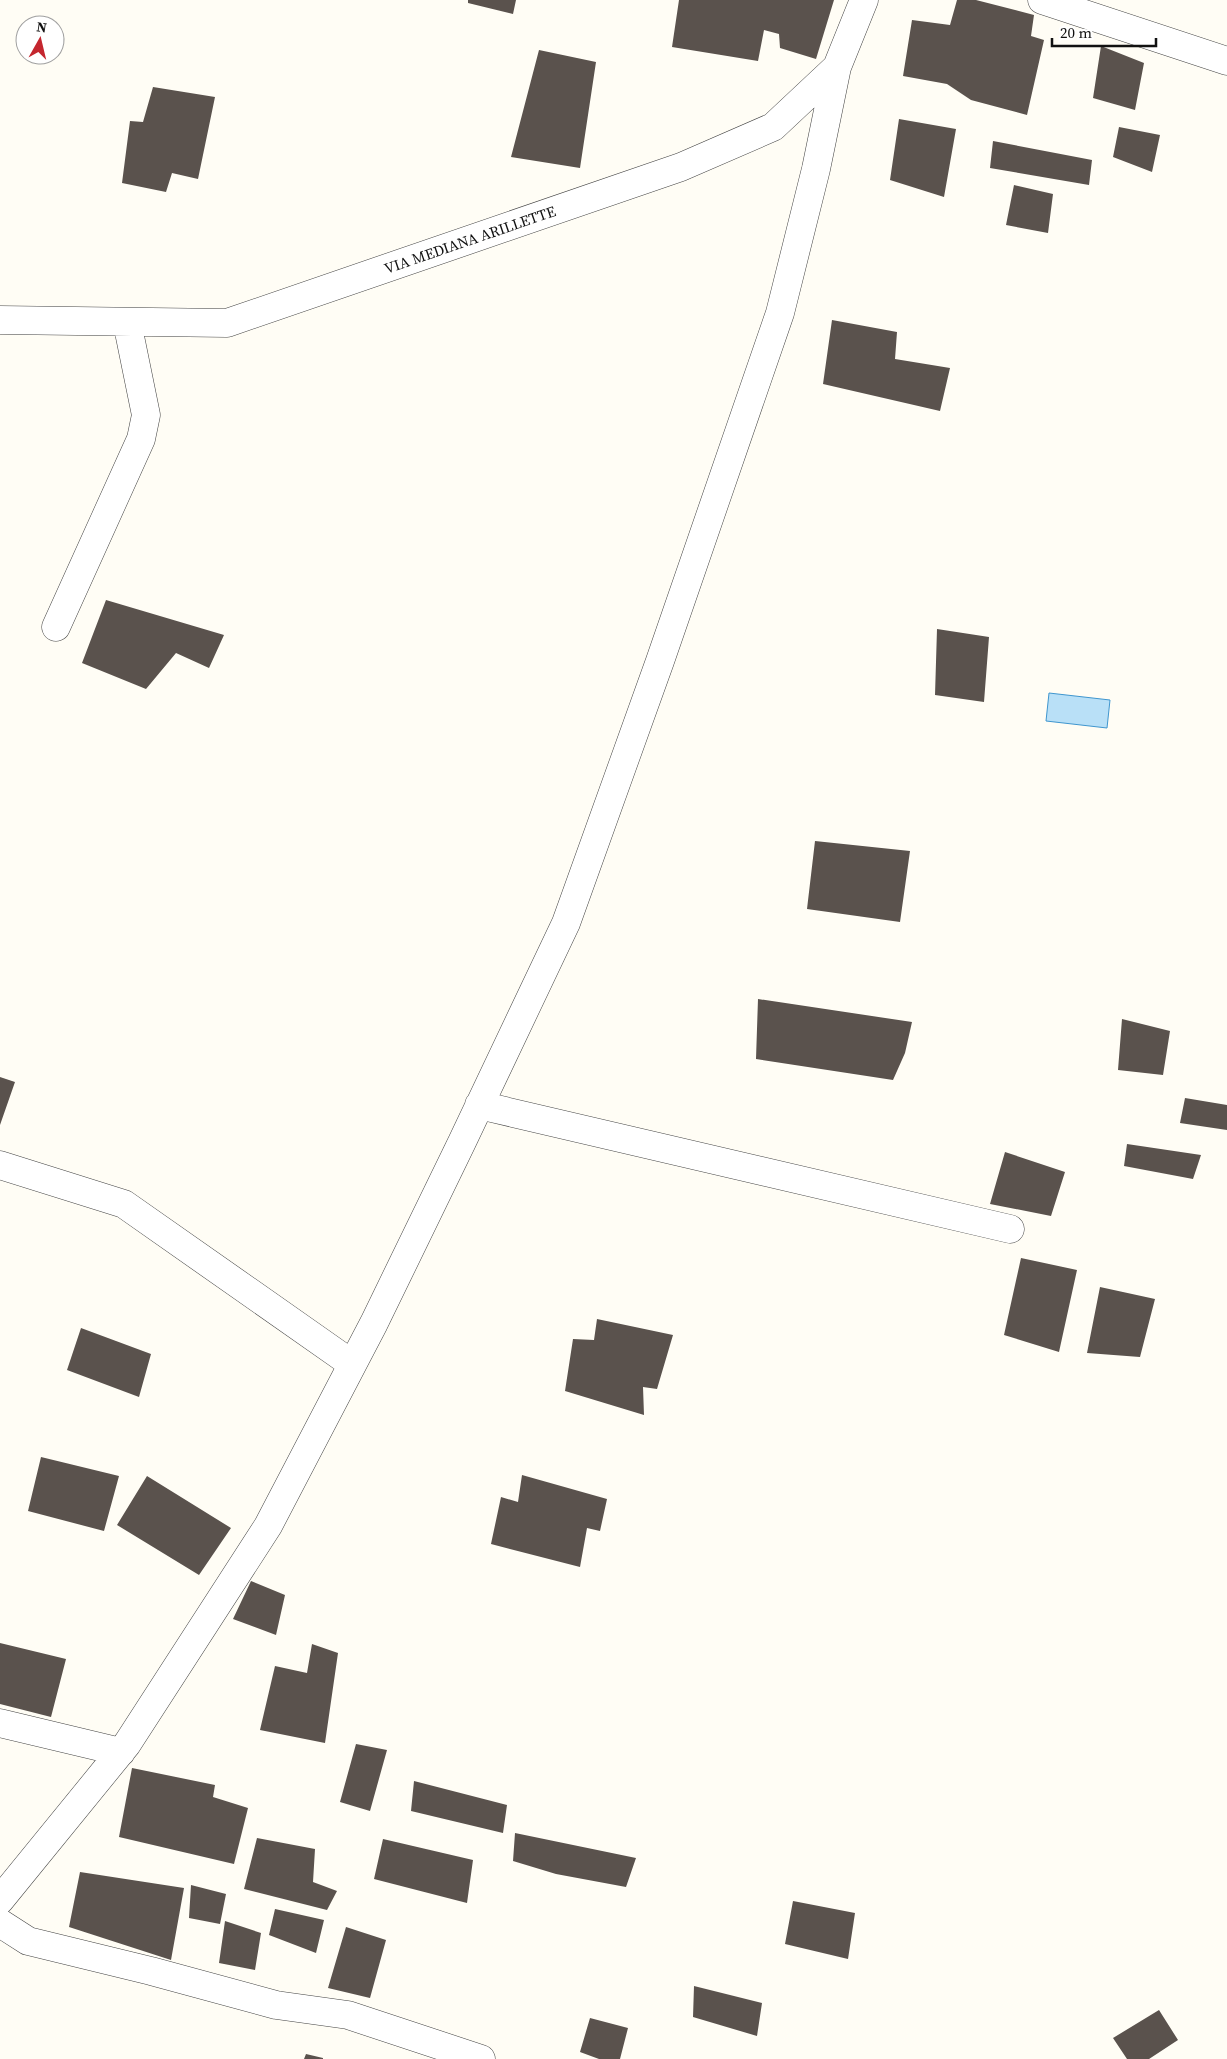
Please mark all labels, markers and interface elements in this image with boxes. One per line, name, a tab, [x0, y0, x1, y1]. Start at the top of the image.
north arrow	[15, 15, 65, 65]
scale bar	[1052, 15, 1156, 47]
text: N	[35, 17, 48, 38]
text: 20 m	[1060, 22, 1092, 43]
street label: VIA MEDIANA ARILLETTE	[381, 200, 558, 279]

